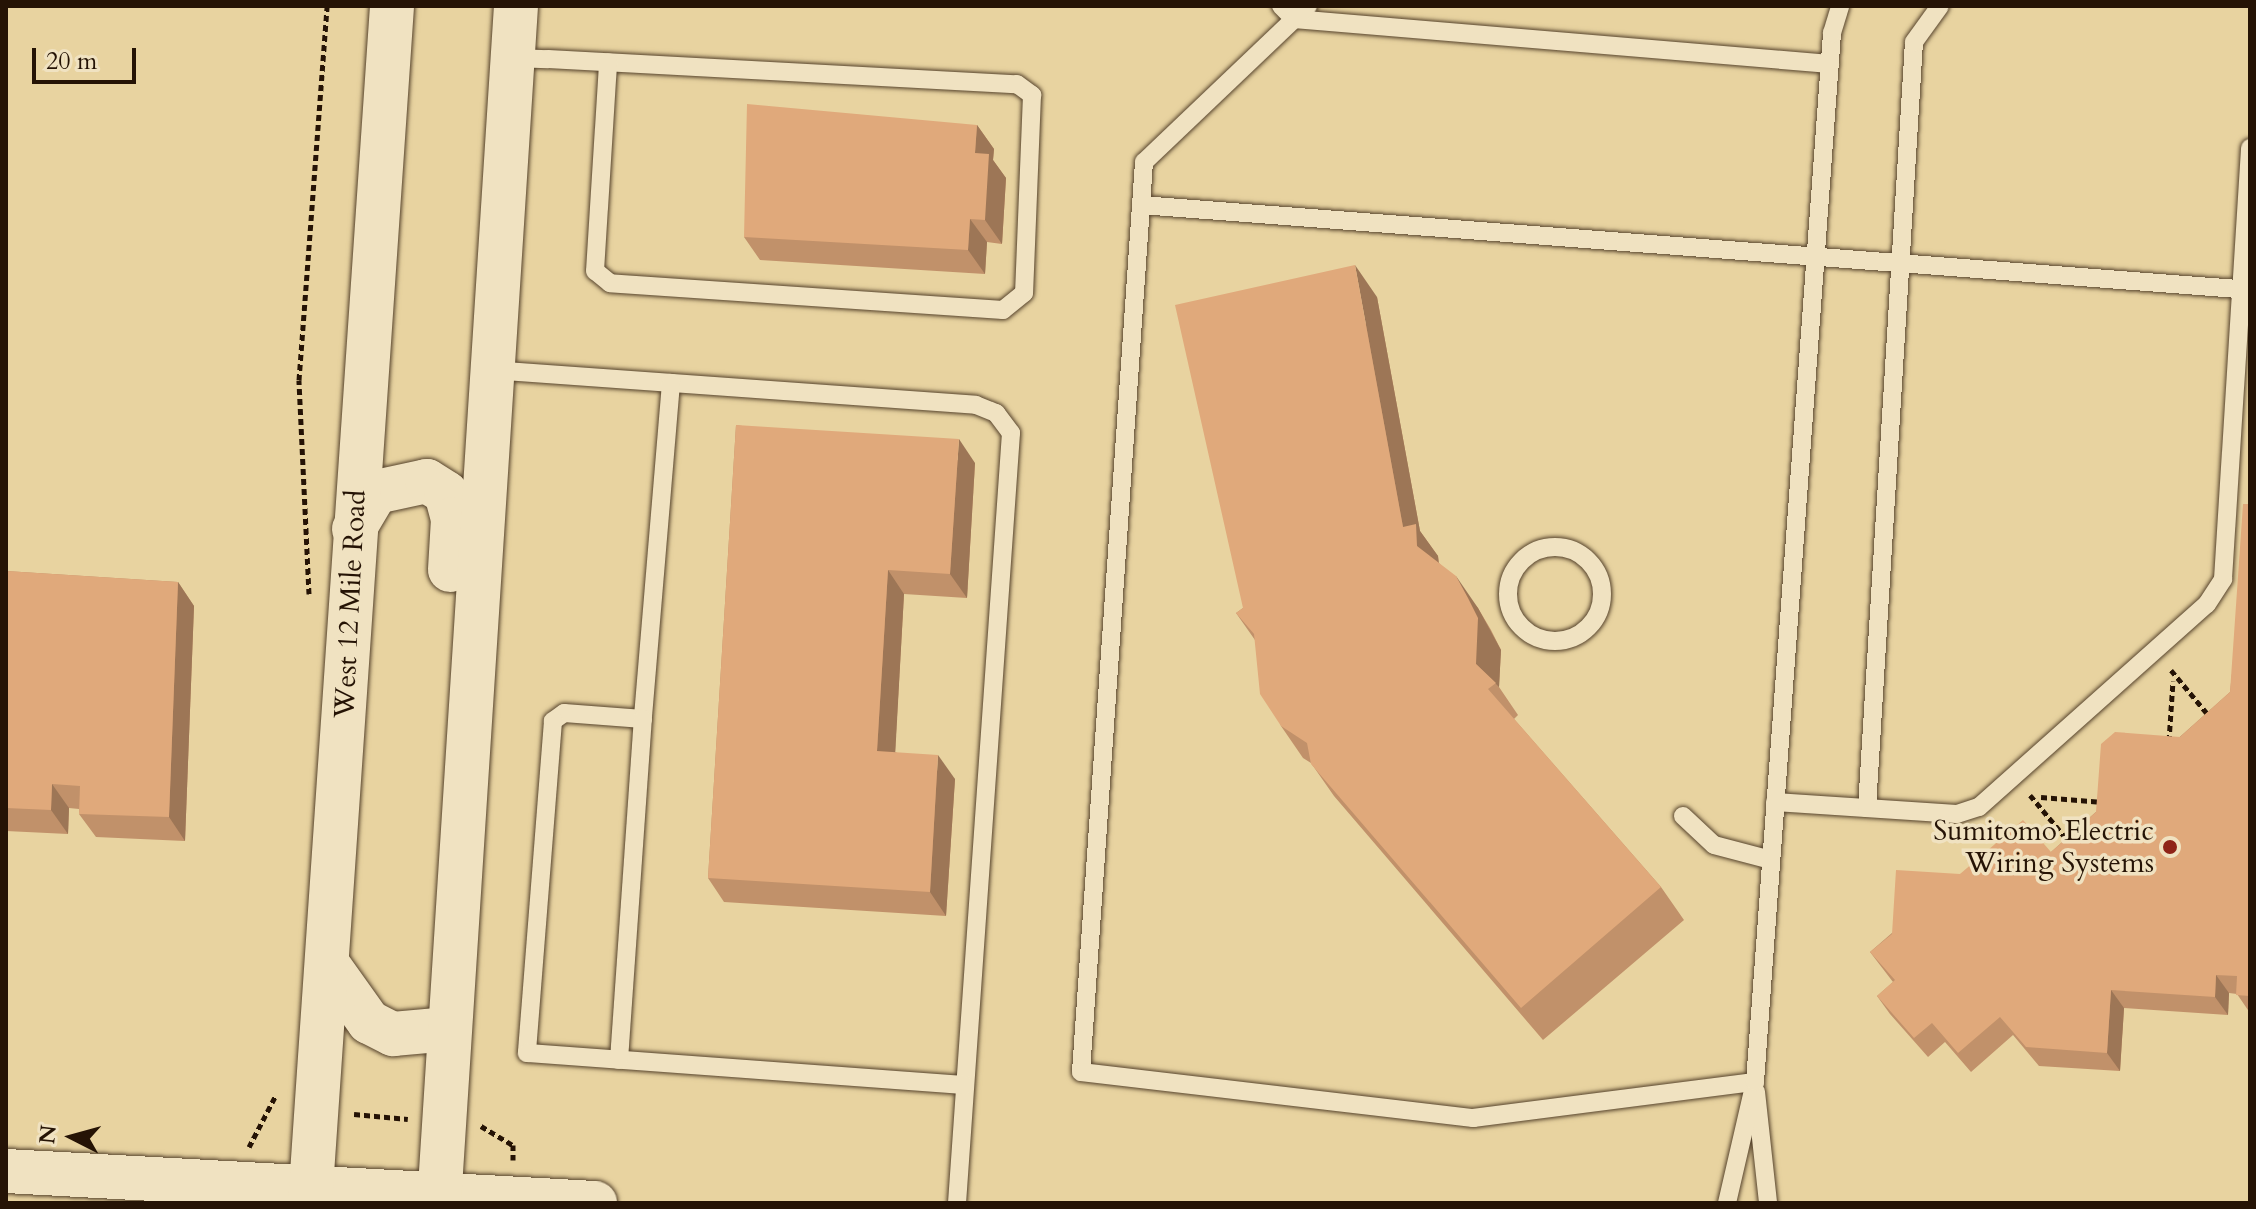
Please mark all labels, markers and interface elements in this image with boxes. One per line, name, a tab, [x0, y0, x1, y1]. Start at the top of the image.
scale bar	[36, 32, 140, 82]
text: 20 m	[46, 45, 97, 78]
street label: West 12 Mile Road	[327, 489, 373, 719]
place label: Sumitomo Electric Wiring Systems	[1933, 814, 2154, 880]
marker: Sumitomo Electric Wiring Systems	[2161, 838, 2179, 856]
north arrow	[32, 1097, 112, 1177]
text: N	[32, 1123, 64, 1146]

